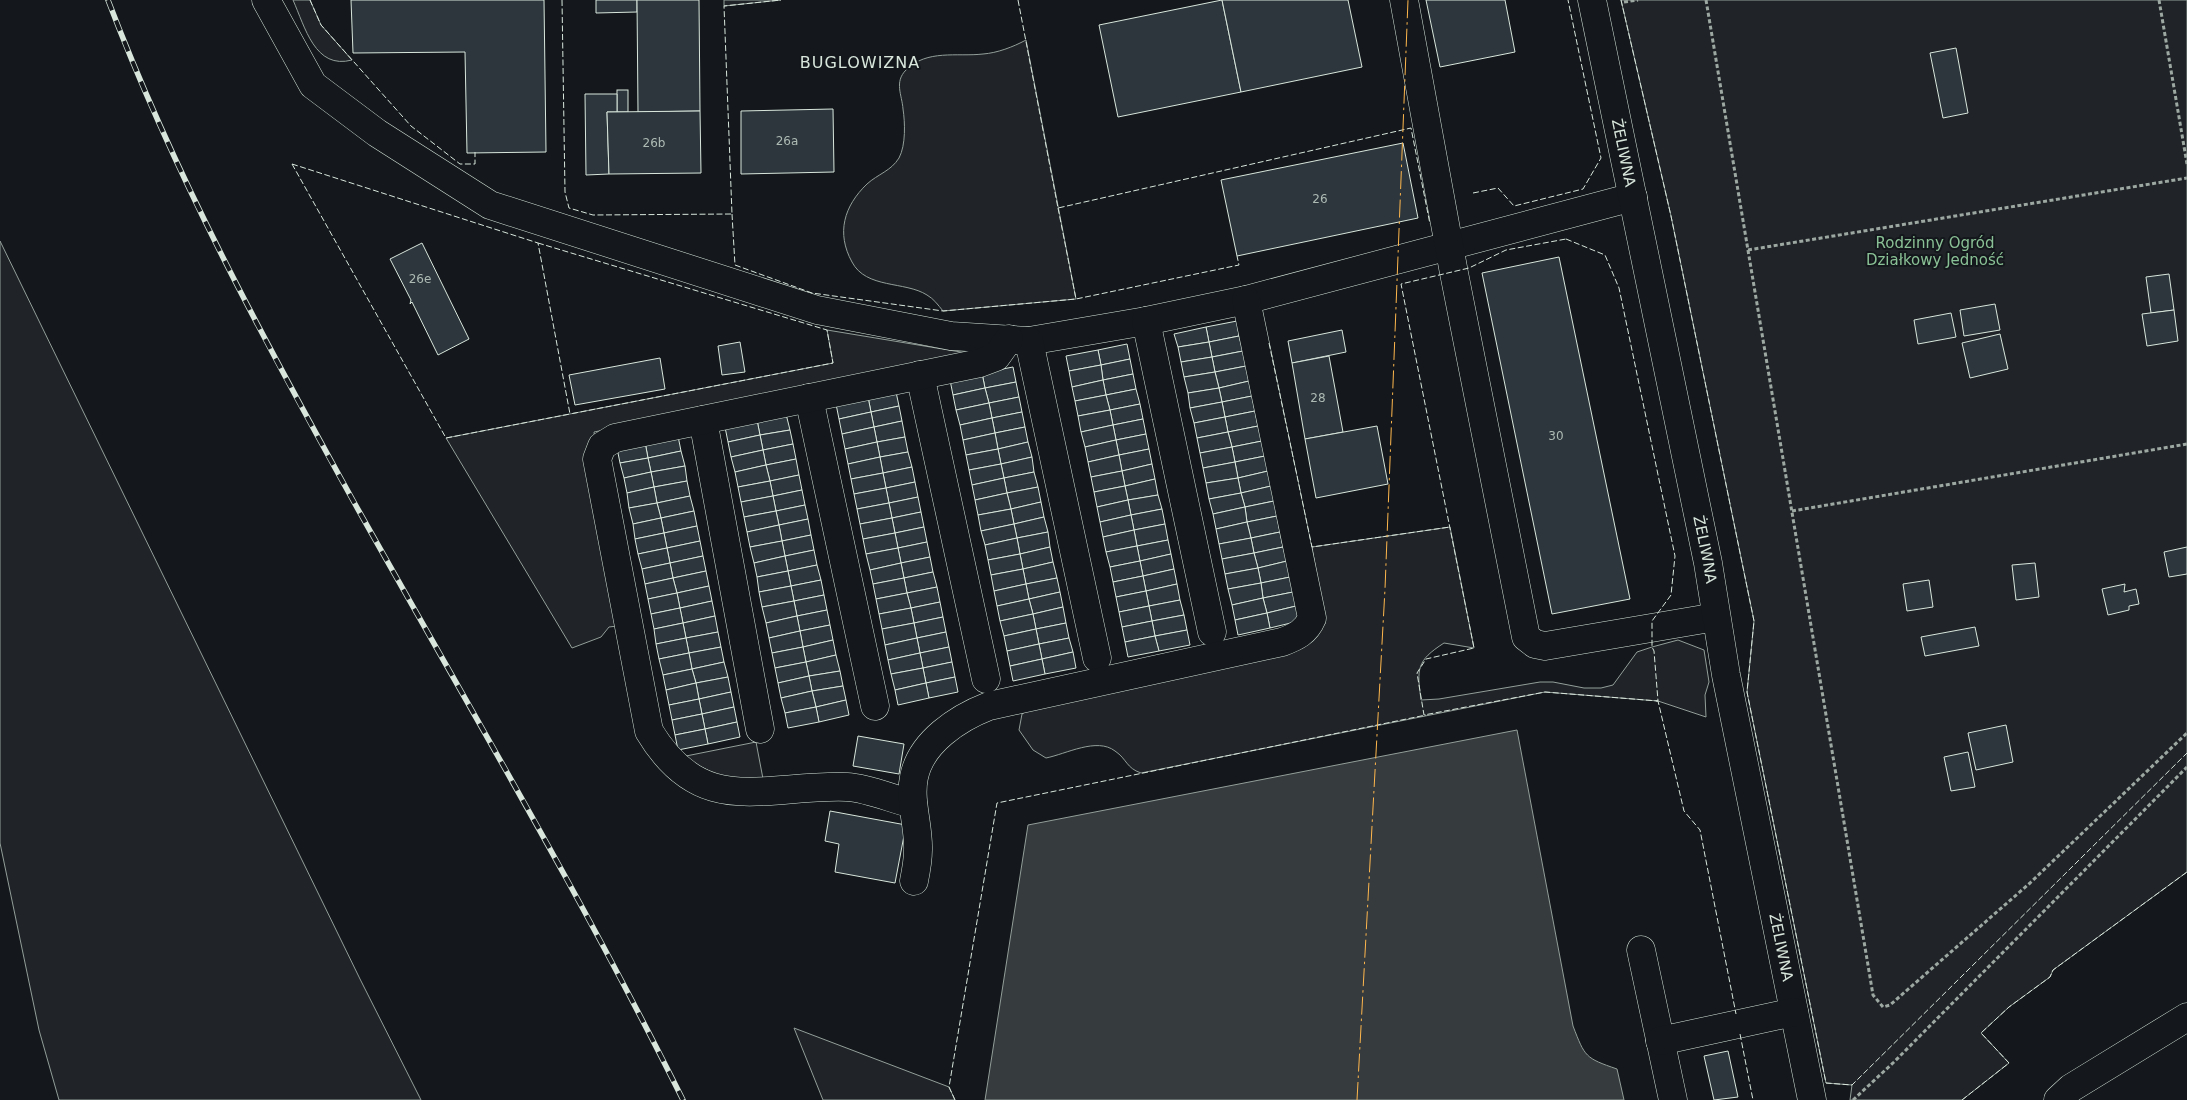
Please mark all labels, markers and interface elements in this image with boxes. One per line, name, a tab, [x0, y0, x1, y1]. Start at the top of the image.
district label: BUGLOWIZNA	[800, 53, 920, 72]
street label: ŻELIWNA	[1608, 117, 1639, 189]
house number: 26a	[776, 134, 798, 148]
house number: 26b	[643, 136, 665, 150]
house number: 26	[1312, 192, 1328, 206]
park label: Rodzinny Ogród Działkowy Jedność	[1866, 234, 2004, 269]
house number: 26e	[409, 272, 431, 286]
house number: 28	[1310, 391, 1326, 405]
house number: 30	[1548, 429, 1564, 443]
street label: ŻELIWNA	[1689, 514, 1720, 586]
street label: ŻELIWNA	[1765, 911, 1797, 983]

